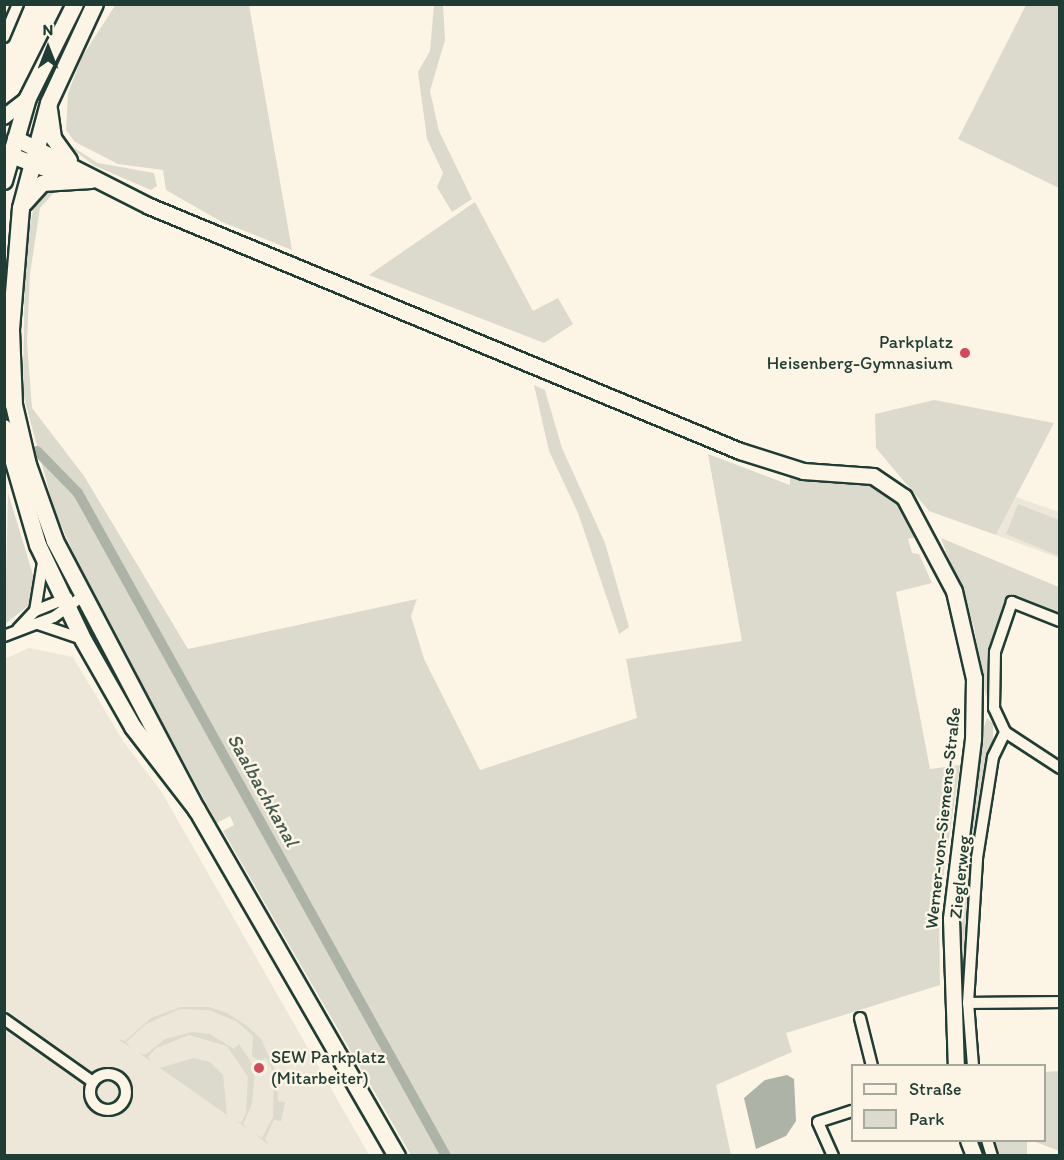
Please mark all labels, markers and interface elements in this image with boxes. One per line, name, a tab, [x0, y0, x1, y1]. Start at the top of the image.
north arrow	[18, 18, 78, 78]
text: N	[43, 20, 53, 39]
place label: Parkplatz Heisenberg-Gymnasium	[767, 332, 953, 374]
marker: Parkplatz Heisenberg-Gymnasium	[958, 346, 972, 360]
street label: Werner-von-Siemens-Straße	[921, 706, 965, 930]
water label: Saalbachkanal	[222, 729, 304, 851]
street label: Zieglerweg	[945, 834, 975, 920]
place label: SEW Parkplatz (Mitarbeiter)	[271, 1047, 384, 1090]
marker: SEW Parkplatz (Mitarbeiter)	[252, 1061, 266, 1075]
legend	[851, 1064, 1046, 1142]
text: Straße	[909, 1078, 962, 1100]
text: Park	[909, 1108, 944, 1130]

